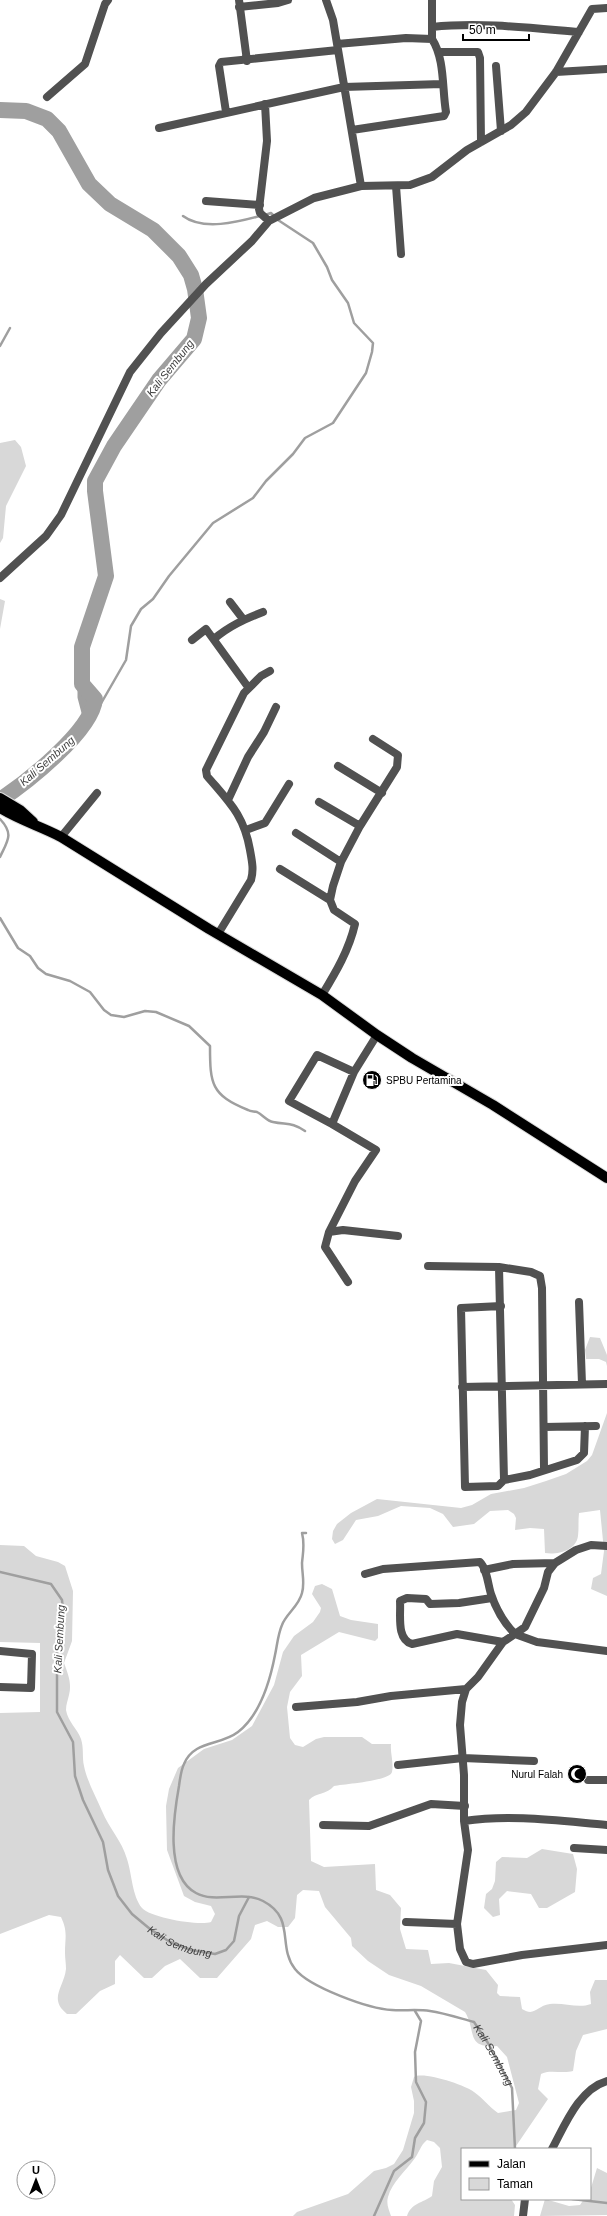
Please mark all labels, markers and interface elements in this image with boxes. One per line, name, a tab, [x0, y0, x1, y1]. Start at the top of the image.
scale bar	[463, 16, 529, 42]
text: 50 m	[469, 23, 496, 37]
water label: Kali Sembung	[144, 337, 196, 399]
water label: Kali Sembung	[17, 733, 77, 788]
fuel station icon: SPBU Pertamina	[361, 1069, 383, 1091]
place label: SPBU Pertamina	[386, 1075, 462, 1086]
water label: Kali Sembung	[51, 1604, 67, 1674]
mosque icon: Nurul Falah	[566, 1763, 588, 1785]
place label: Nurul Falah	[511, 1769, 563, 1780]
water label: Kali Sembung	[146, 1923, 213, 1959]
water label: Kali Sembung	[471, 2022, 516, 2088]
legend	[461, 2148, 591, 2200]
text: Jalan	[497, 2157, 526, 2171]
north arrow	[16, 2160, 56, 2200]
text: U	[32, 2164, 40, 2176]
text: Taman	[497, 2177, 533, 2191]

